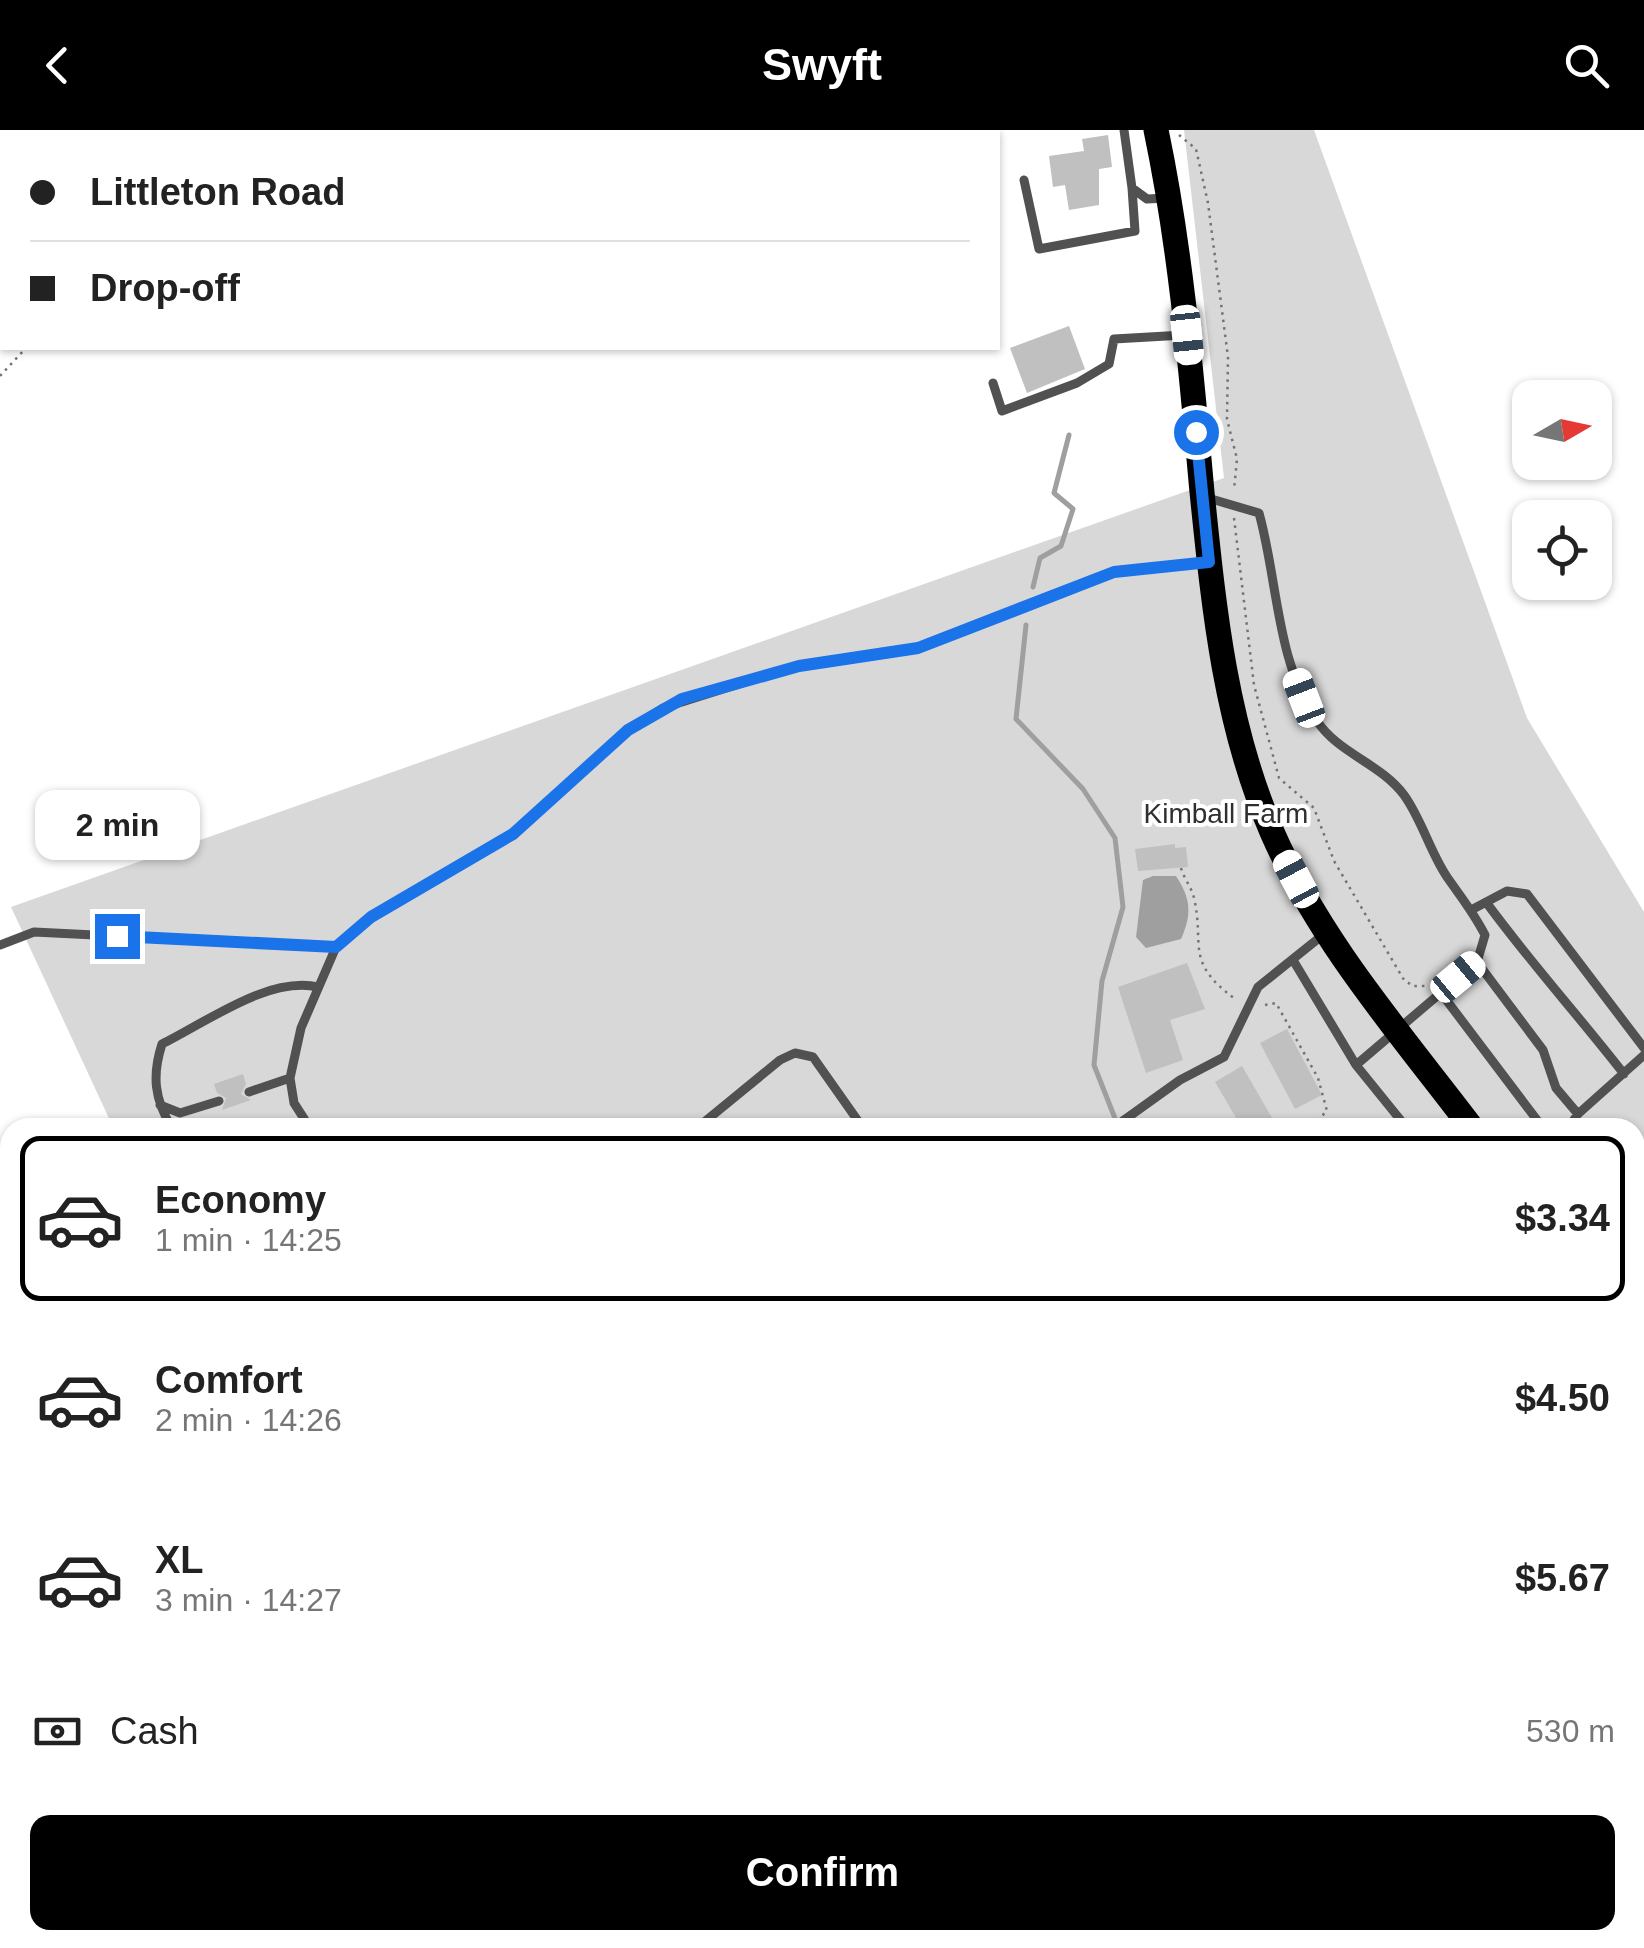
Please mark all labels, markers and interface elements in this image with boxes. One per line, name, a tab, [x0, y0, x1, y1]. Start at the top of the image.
icon: back	[30, 38, 85, 93]
icon: search	[1559, 38, 1614, 93]
text: Swyft	[762, 39, 882, 90]
text: Littleton Road	[90, 171, 345, 213]
text: Drop-off	[90, 267, 240, 309]
car	[1169, 304, 1205, 366]
north arrow	[1512, 380, 1612, 480]
map controls	[1512, 380, 1612, 600]
route start	[1174, 410, 1219, 455]
button: locate	[1512, 500, 1612, 600]
car	[1279, 665, 1329, 731]
callout: 2 min	[34, 791, 200, 861]
park label: Kimball Farm	[1144, 798, 1308, 829]
text: 2 min	[76, 807, 159, 843]
car	[1269, 845, 1323, 913]
route end	[95, 914, 140, 959]
car	[1425, 946, 1491, 1008]
icon: car	[35, 1174, 125, 1264]
text: Economy	[155, 1179, 326, 1221]
text: $3.34	[1515, 1197, 1610, 1239]
text: 1 min · 14:25	[155, 1222, 342, 1258]
icon: car	[35, 1354, 125, 1444]
text: Comfort	[155, 1359, 303, 1401]
text: $4.50	[1515, 1377, 1610, 1419]
text: 2 min · 14:26	[155, 1402, 342, 1438]
icon: car	[35, 1534, 125, 1624]
text: XL	[155, 1539, 204, 1581]
text: $5.67	[1515, 1557, 1610, 1599]
text: 3 min · 14:27	[155, 1582, 342, 1618]
icon: cash	[30, 1704, 85, 1759]
text: Cash	[110, 1710, 199, 1752]
text: 530 m	[1526, 1713, 1615, 1749]
button: Confirm	[30, 1815, 1615, 1930]

